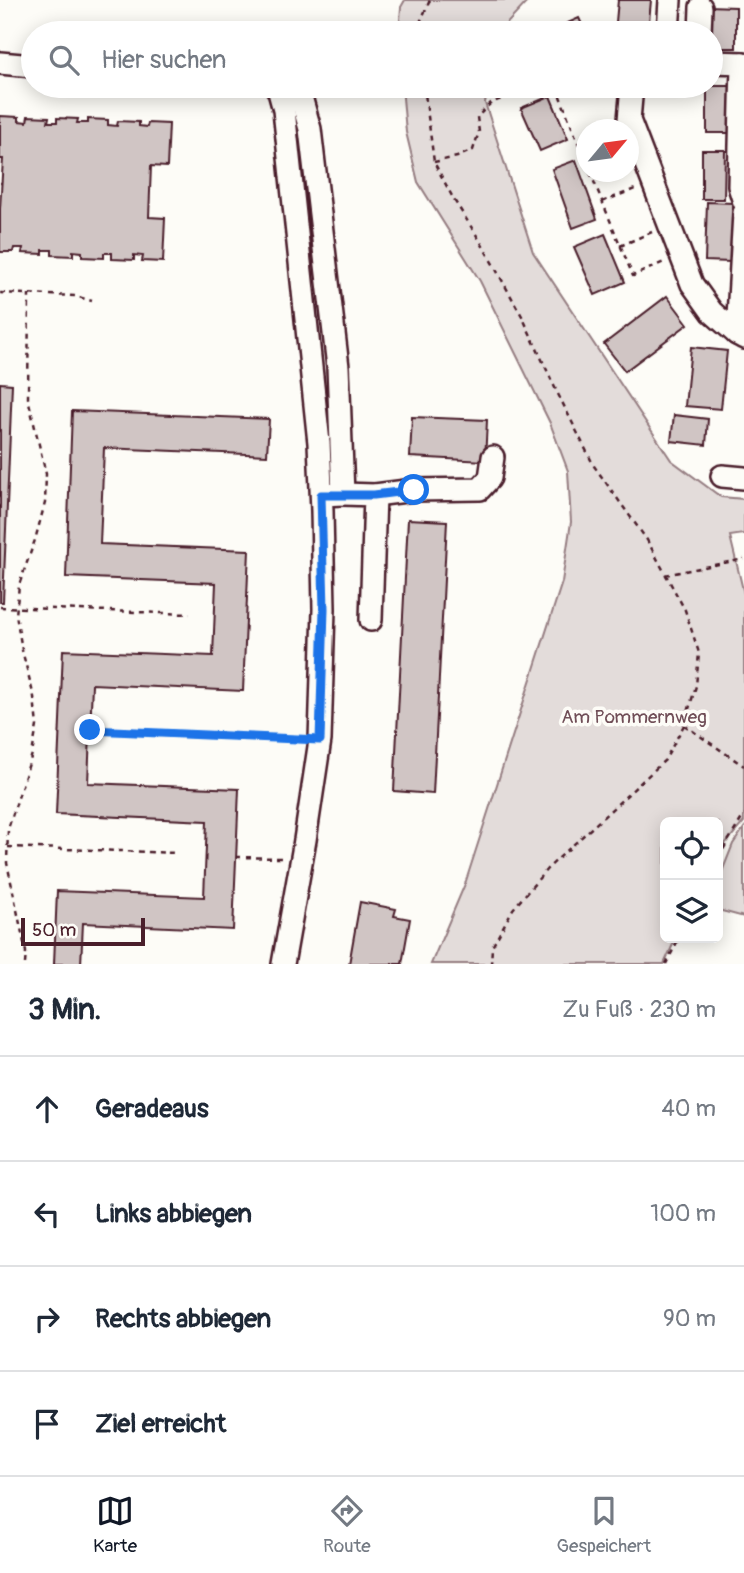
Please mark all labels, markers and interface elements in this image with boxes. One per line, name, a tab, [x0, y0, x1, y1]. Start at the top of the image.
search box	[21, 21, 723, 98]
icon: search	[45, 41, 83, 79]
text: Hier suchen	[101, 44, 226, 76]
north arrow	[576, 119, 639, 182]
route start	[398, 474, 429, 505]
park label: Am Pommernweg	[561, 705, 707, 729]
route end	[74, 714, 105, 745]
map controls	[660, 817, 723, 943]
button: locate	[660, 817, 723, 880]
button: layers	[660, 880, 723, 943]
scale bar	[21, 915, 145, 947]
text: 50 m	[32, 918, 76, 942]
text: 3 Min.	[28, 991, 101, 1028]
text: Zu Fuß · 230 m	[562, 995, 716, 1024]
icon: ahead	[28, 1090, 66, 1128]
text: Geradeaus	[95, 1093, 209, 1125]
text: 40 m	[662, 1094, 716, 1123]
icon: left	[28, 1195, 66, 1233]
text: Links abbiegen	[95, 1198, 252, 1230]
text: 100 m	[650, 1199, 716, 1228]
icon: right	[28, 1300, 66, 1338]
text: Rechts abbiegen	[95, 1303, 271, 1335]
text: 90 m	[663, 1304, 716, 1333]
icon: arrive	[28, 1405, 66, 1443]
text: Ziel erreicht	[95, 1408, 226, 1440]
tab: Karte	[93, 1492, 137, 1558]
tab: Route	[323, 1492, 371, 1558]
tab: Gespeichert	[557, 1492, 651, 1558]

